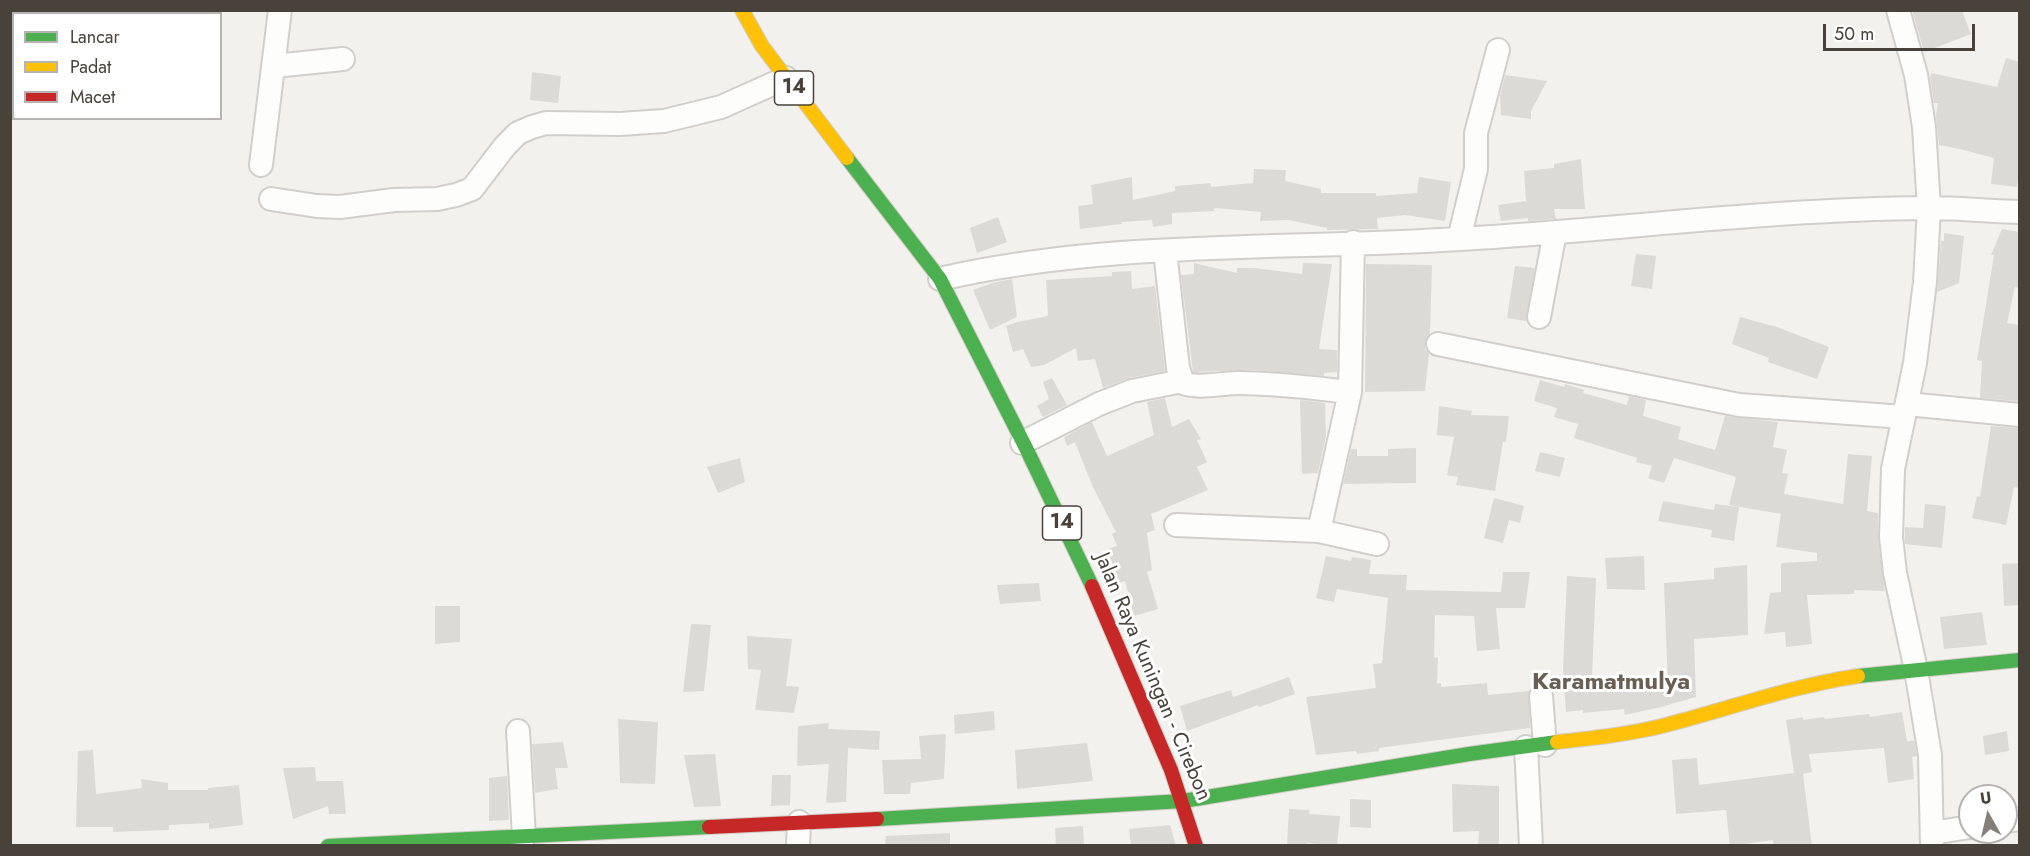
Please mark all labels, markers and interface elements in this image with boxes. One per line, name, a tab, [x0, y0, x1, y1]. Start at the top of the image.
legend	[12, 12, 222, 120]
scale bar	[1826, 12, 1978, 50]
text: 50 m	[1834, 21, 1874, 47]
text: Lancar	[70, 24, 120, 50]
text: Padat	[70, 54, 111, 80]
road number: 14	[774, 71, 814, 105]
text: Macet	[70, 84, 115, 110]
road number: 14	[1042, 506, 1082, 540]
street label: Jalan Raya Kuningan - Cirebon	[1088, 549, 1216, 805]
district label: Karamatmulya	[1532, 669, 1690, 697]
north arrow	[1958, 784, 2018, 844]
text: U	[1979, 785, 1993, 810]

